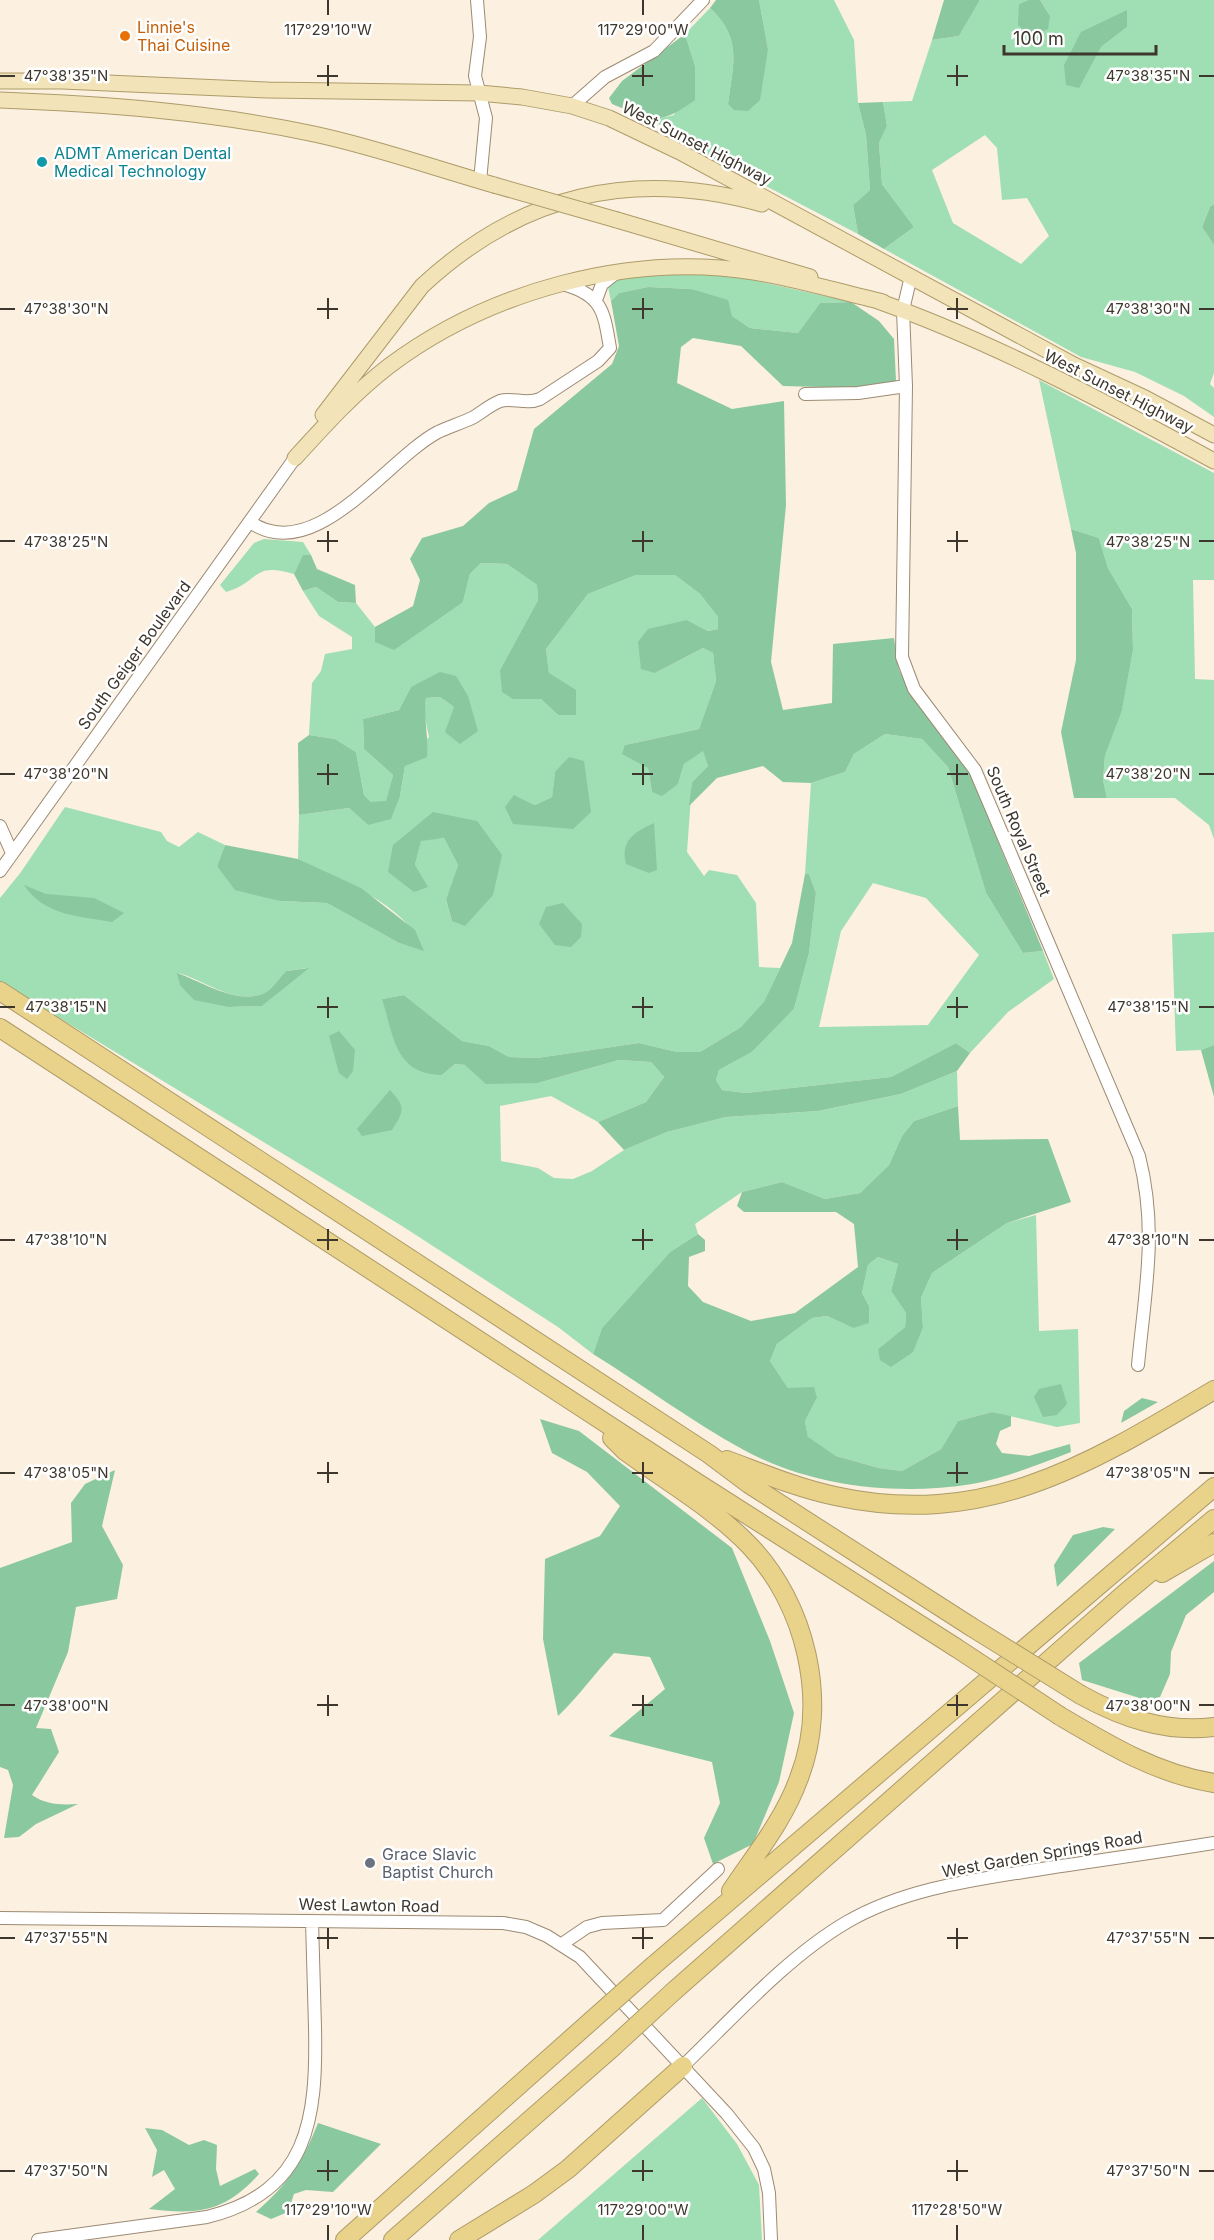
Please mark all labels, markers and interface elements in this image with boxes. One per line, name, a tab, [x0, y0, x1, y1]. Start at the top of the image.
place label: Linnie's Thai Cuisine	[137, 17, 230, 55]
scale bar	[1004, 18, 1156, 56]
text: 117°29'10"W	[284, 20, 372, 39]
text: 117°29'00"W	[597, 20, 689, 39]
text: 100 m	[1013, 28, 1064, 49]
marker: Linnie's Thai Cuisine	[118, 29, 132, 43]
text: 47°38'35"N	[24, 66, 108, 85]
text: 47°38'35"N	[1106, 66, 1190, 85]
street label: West Sunset Highway	[619, 97, 775, 189]
place label: ADMT American Dental Medical Technology	[54, 143, 231, 181]
marker: ADMT American Dental Medical Technology	[35, 155, 49, 169]
text: 47°38'30"N	[23, 299, 109, 318]
text: 47°38'30"N	[1105, 299, 1191, 318]
street label: West Sunset Highway	[1041, 345, 1197, 437]
text: 47°38'25"N	[24, 532, 108, 551]
text: 47°38'25"N	[1106, 532, 1190, 551]
street label: South Geiger Boulevard	[73, 577, 195, 733]
street label: South Royal Street	[983, 763, 1055, 899]
text: 47°38'20"N	[24, 764, 108, 783]
text: 47°38'20"N	[1106, 764, 1190, 783]
text: 47°38'15"N	[25, 997, 107, 1016]
text: 47°38'15"N	[1107, 997, 1189, 1016]
text: 47°38'10"N	[25, 1230, 107, 1249]
text: 47°38'10"N	[1107, 1230, 1189, 1249]
text: 47°38'05"N	[24, 1463, 108, 1482]
text: 47°38'05"N	[1106, 1463, 1190, 1482]
text: 47°38'00"N	[23, 1696, 109, 1715]
text: 47°38'00"N	[1105, 1696, 1191, 1715]
street label: West Garden Springs Road	[940, 1827, 1144, 1881]
place label: Grace Slavic Baptist Church	[382, 1844, 494, 1882]
marker: Grace Slavic Baptist Church	[363, 1856, 377, 1870]
street label: West Lawton Road	[298, 1894, 440, 1916]
text: 47°37'55"N	[24, 1928, 108, 1947]
text: 47°37'55"N	[1106, 1928, 1190, 1947]
text: 47°37'50"N	[24, 2161, 108, 2180]
text: 47°37'50"N	[1106, 2161, 1190, 2180]
text: 117°29'10"W	[284, 2200, 372, 2219]
text: 117°29'00"W	[597, 2200, 689, 2219]
text: 117°28'50"W	[912, 2200, 1003, 2219]

